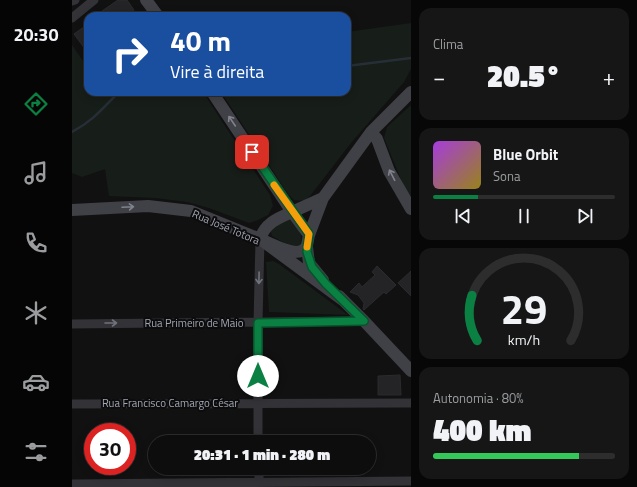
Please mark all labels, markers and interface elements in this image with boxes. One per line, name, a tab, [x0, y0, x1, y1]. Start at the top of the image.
text: 40 m	[170, 19, 231, 62]
text: 20:30	[14, 21, 58, 48]
icon: right	[104, 28, 156, 80]
text: Clima	[433, 34, 463, 54]
text: 20.5°	[487, 53, 561, 99]
text: Vire à direita	[170, 58, 264, 85]
text: −	[433, 60, 445, 94]
text: +	[603, 60, 615, 94]
icon: directions	[22, 90, 50, 118]
one-way arrow	[228, 116, 236, 127]
pin	[235, 135, 269, 169]
icon: arrive	[241, 141, 263, 163]
text: Blue Orbit	[493, 143, 558, 166]
icon: music	[22, 159, 50, 187]
text: Sona	[493, 166, 520, 186]
one-way arrow	[387, 169, 395, 181]
one-way arrow	[121, 203, 134, 210]
icon: previous	[452, 205, 474, 227]
icon: pause	[513, 205, 535, 227]
icon: next	[574, 205, 596, 227]
street label: Rua José Totora	[190, 206, 263, 249]
icon: phone	[22, 229, 50, 257]
one-way arrow	[255, 271, 263, 284]
text: 29	[501, 277, 547, 340]
icon: climate	[22, 299, 50, 327]
street label: Rua Primeiro de Maio	[144, 315, 244, 331]
one-way arrow	[104, 319, 117, 327]
text: km/h	[508, 329, 540, 351]
position arrow	[237, 355, 279, 397]
icon: car	[22, 368, 50, 396]
text: Autonomia · 80%	[433, 388, 524, 408]
street label: Rua Francisco Camargo César	[102, 395, 238, 411]
text: 400 km	[433, 407, 531, 453]
speed limit sign: 30	[84, 423, 136, 475]
icon: filters	[22, 438, 50, 466]
text: 20:31 · 1 min · 280 m	[194, 443, 330, 466]

